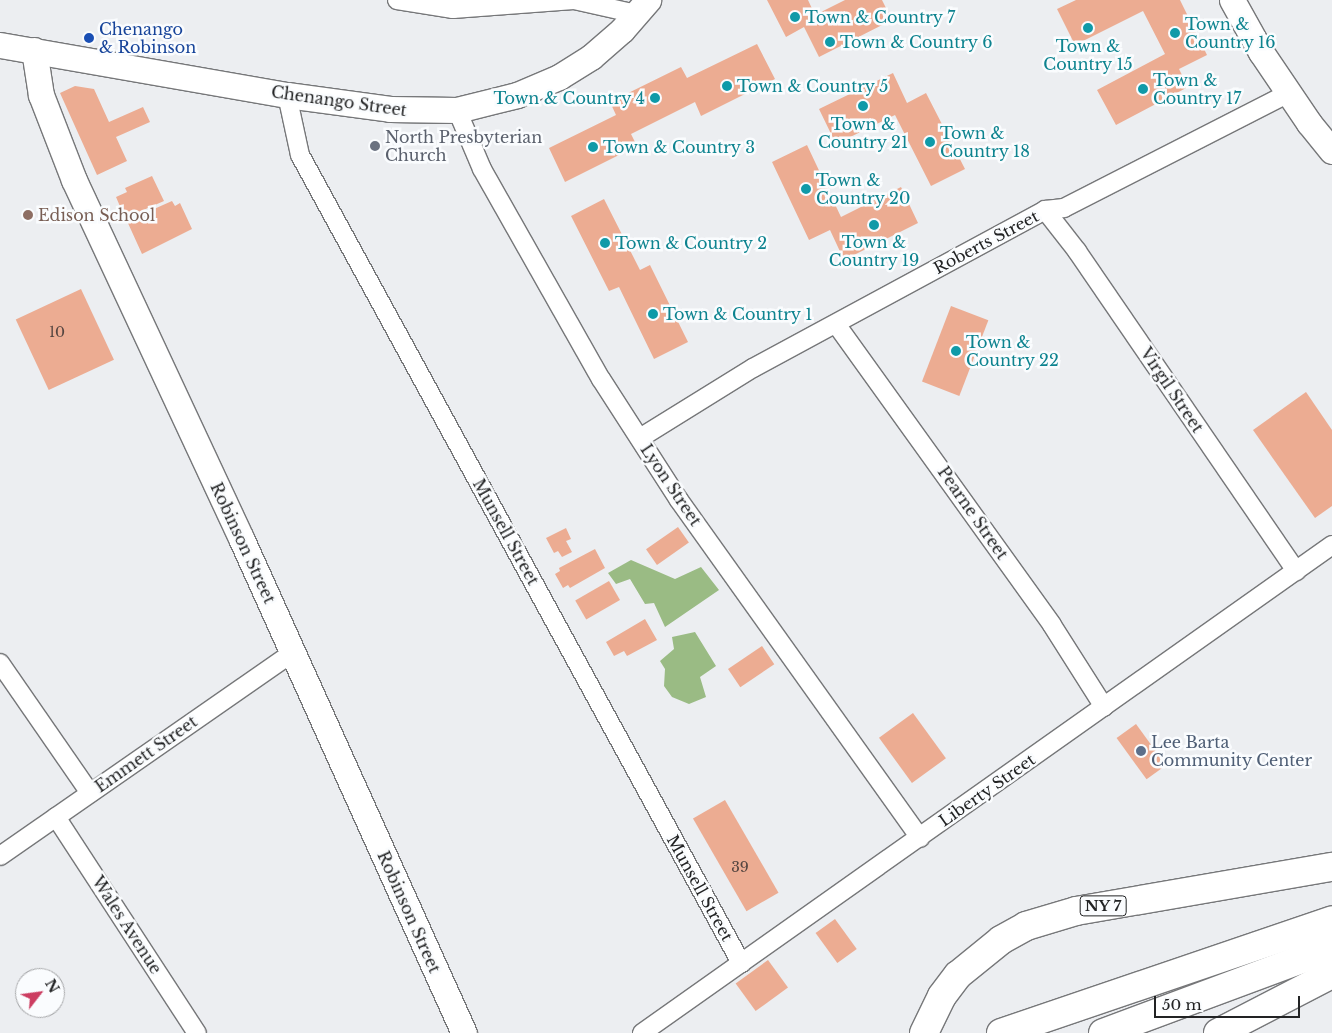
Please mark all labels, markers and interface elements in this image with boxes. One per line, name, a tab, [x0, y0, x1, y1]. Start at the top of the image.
place label: Town & Country 7	[805, 7, 956, 27]
marker: Town & Country 7	[789, 11, 801, 23]
place label: Town & Country 16	[1185, 14, 1276, 52]
place label: Chenango & Robinson	[99, 19, 196, 57]
marker: Town & Country 15	[1082, 22, 1094, 34]
marker: Town & Country 16	[1169, 27, 1181, 39]
marker: Chenango & Robinson	[83, 32, 95, 44]
place label: Town & Country 6	[840, 32, 993, 52]
marker: Town & Country 6	[824, 36, 836, 48]
place label: Town & Country 15	[1043, 36, 1133, 74]
place label: Town & Country 17	[1153, 70, 1242, 108]
place label: Town & Country 5	[737, 76, 889, 96]
marker: Town & Country 5	[721, 80, 733, 92]
street label: Chenango Street	[270, 82, 408, 120]
marker: Town & Country 17	[1137, 83, 1149, 95]
place label: Town & Country 4	[493, 88, 645, 108]
marker: Town & Country 4	[649, 92, 661, 104]
marker: Town & Country 21	[857, 100, 869, 112]
place label: Town & Country 21	[818, 114, 908, 152]
place label: Town & Country 18	[940, 123, 1030, 161]
place label: North Presbyterian Church	[385, 127, 542, 165]
marker: Town & Country 18	[924, 136, 936, 148]
place label: Town & Country 3	[603, 137, 755, 157]
marker: North Presbyterian Church	[369, 140, 381, 152]
marker: Town & Country 3	[587, 141, 599, 153]
place label: Town & Country 20	[816, 170, 911, 208]
marker: Town & Country 20	[800, 183, 812, 195]
place label: Edison School	[38, 205, 155, 225]
street label: Roberts Street	[930, 206, 1042, 278]
marker: Edison School	[22, 209, 34, 221]
marker: Town & Country 19	[868, 219, 880, 231]
place label: Town & Country 19	[829, 232, 919, 270]
place label: Town & Country 2	[615, 233, 767, 253]
marker: Town & Country 2	[599, 237, 611, 249]
place label: Town & Country 1	[663, 304, 813, 324]
marker: Town & Country 1	[647, 308, 659, 320]
house number: 10	[49, 324, 65, 340]
place label: Town & Country 22	[966, 332, 1059, 370]
street label: Virgil Street	[1137, 344, 1207, 436]
marker: Town & Country 22	[950, 345, 962, 357]
street label: Lyon Street	[637, 440, 705, 530]
street label: Pearne Street	[934, 463, 1012, 563]
street label: Munsell Street	[469, 476, 543, 588]
street label: Robinson Street	[207, 479, 279, 607]
street label: Emmett Street	[91, 712, 201, 796]
place label: Lee Barta Community Center	[1151, 732, 1313, 770]
marker: Lee Barta Community Center	[1135, 745, 1147, 757]
street label: Liberty Street	[935, 750, 1039, 830]
street label: Munsell Street	[663, 832, 737, 944]
street label: Robinson Street	[374, 848, 444, 976]
house number: 39	[731, 859, 749, 875]
street label: Wales Avenue	[88, 872, 166, 978]
road number: NY 7	[1079, 894, 1127, 918]
north arrow	[15, 968, 65, 1018]
text: N	[41, 976, 63, 996]
scale bar	[1157, 986, 1303, 1018]
text: 50 m	[1162, 995, 1202, 1014]

